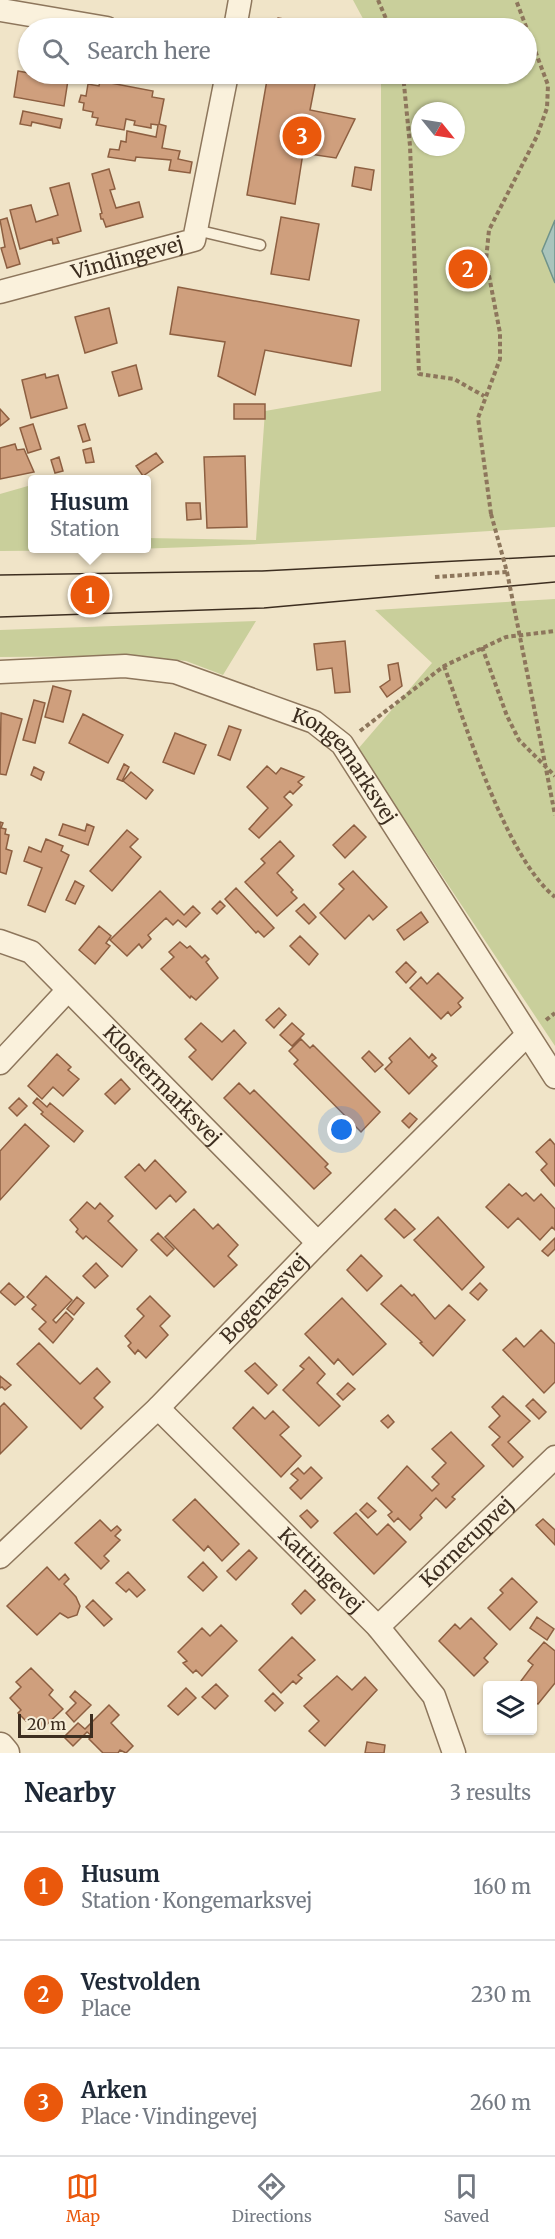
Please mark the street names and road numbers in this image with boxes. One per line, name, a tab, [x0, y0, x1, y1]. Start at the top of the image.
street label: Vindingevej	[68, 230, 186, 285]
street label: Kongemarksvej	[289, 702, 403, 828]
street label: Klostermarksvej	[98, 1020, 227, 1150]
street label: Bogenæsvej	[215, 1248, 313, 1348]
street label: Kornerupvej	[414, 1491, 518, 1592]
street label: Kattingevej	[273, 1522, 369, 1618]

